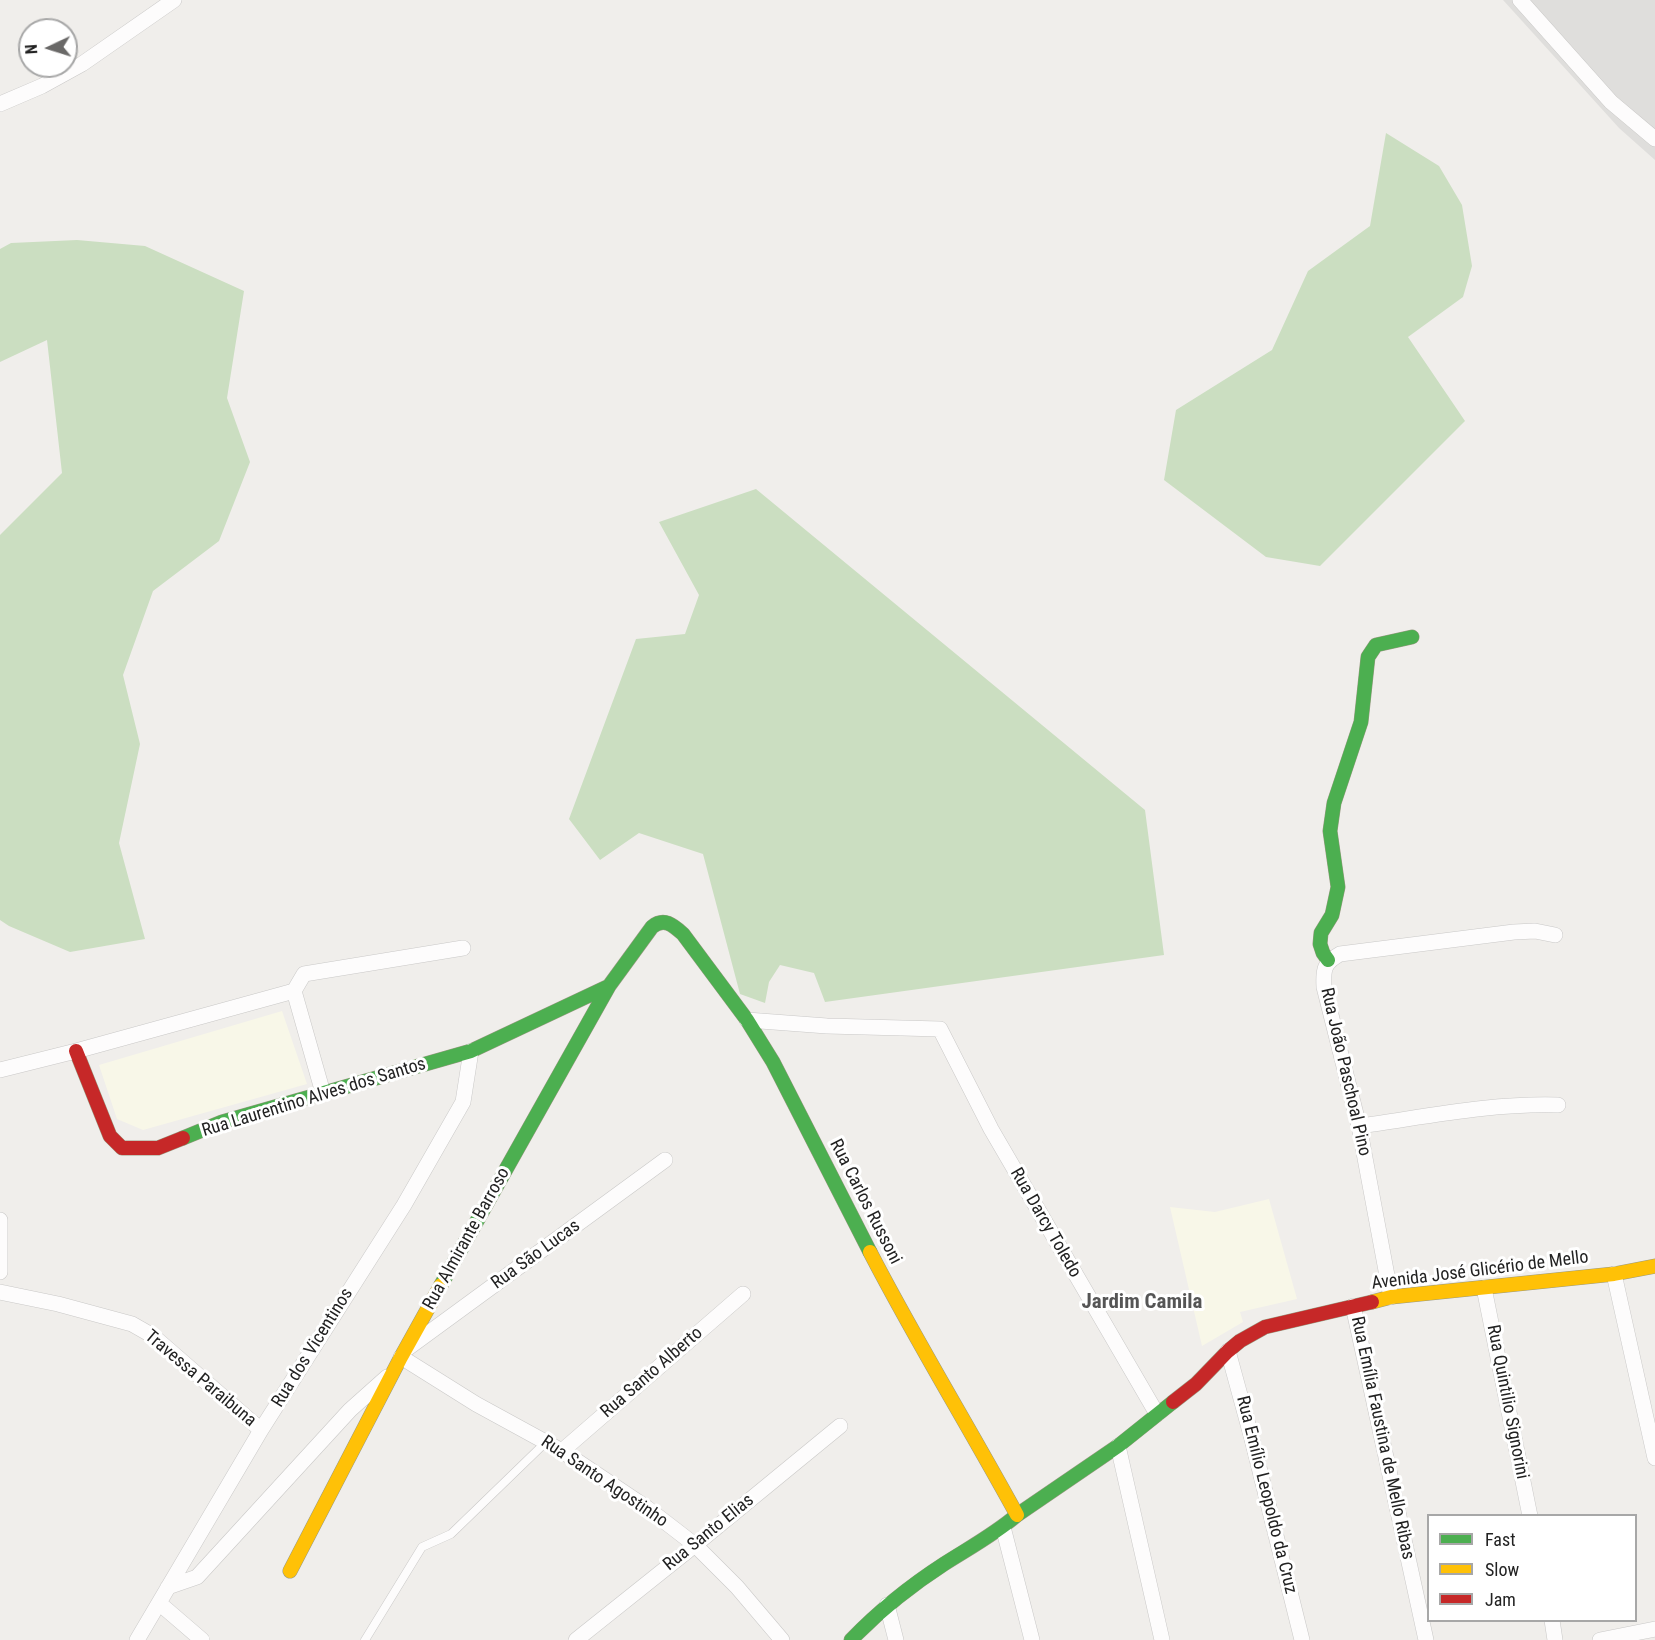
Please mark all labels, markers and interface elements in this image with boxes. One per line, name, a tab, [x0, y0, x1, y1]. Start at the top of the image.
north arrow	[18, 18, 78, 78]
text: N	[22, 44, 41, 55]
street label: Rua João Paschoal Pino	[1315, 986, 1375, 1158]
street label: Rua Laurentino Alves dos Santos	[199, 1054, 429, 1142]
street label: Rua Carlos Russoni	[824, 1136, 906, 1268]
street label: Rua Almirante Barroso	[419, 1164, 515, 1314]
street label: Rua Darcy Toledo	[1005, 1164, 1085, 1282]
street label: Rua São Lucas	[488, 1216, 584, 1294]
street label: Avenida José Glicério de Mello	[1370, 1247, 1590, 1295]
street label: Rua dos Vicentinos	[268, 1284, 358, 1412]
district label: Jardim Camila	[1082, 1290, 1202, 1316]
street label: Rua Emília Faustina de Mello Ribas	[1346, 1314, 1418, 1562]
street label: Rua Santo Alberto	[597, 1323, 707, 1423]
street label: Rua Quintilio Signorini	[1481, 1323, 1533, 1481]
street label: Travessa Paraibuna	[140, 1326, 260, 1432]
street label: Rua Emílio Leopoldo da Cruz	[1231, 1394, 1301, 1596]
street label: Rua Santo Agostinho	[536, 1432, 672, 1532]
street label: Rua Santo Elias	[659, 1490, 759, 1576]
legend	[1427, 1514, 1637, 1622]
text: Fast	[1485, 1529, 1516, 1550]
text: Slow	[1485, 1559, 1519, 1580]
text: Jam	[1485, 1589, 1516, 1610]

